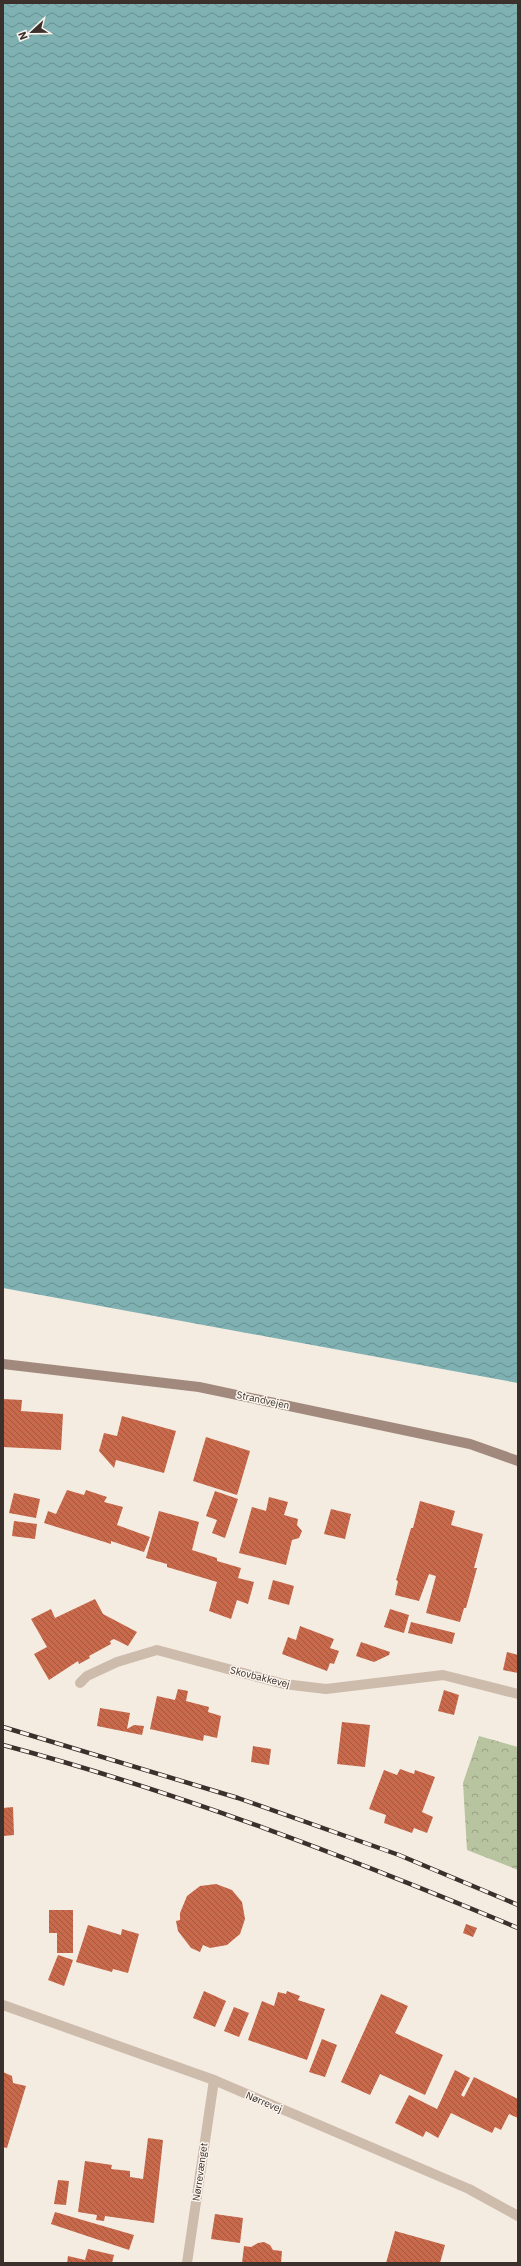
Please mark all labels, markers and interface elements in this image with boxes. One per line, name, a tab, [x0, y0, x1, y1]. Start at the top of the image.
north arrow	[12, 12, 52, 52]
text: N	[15, 29, 31, 42]
street label: Strandvejen	[235, 1388, 291, 1412]
street label: Skovbakkevej	[229, 1663, 291, 1691]
street label: Nørrevej	[244, 2089, 284, 2115]
street label: Nørrevænget	[189, 2141, 211, 2202]

